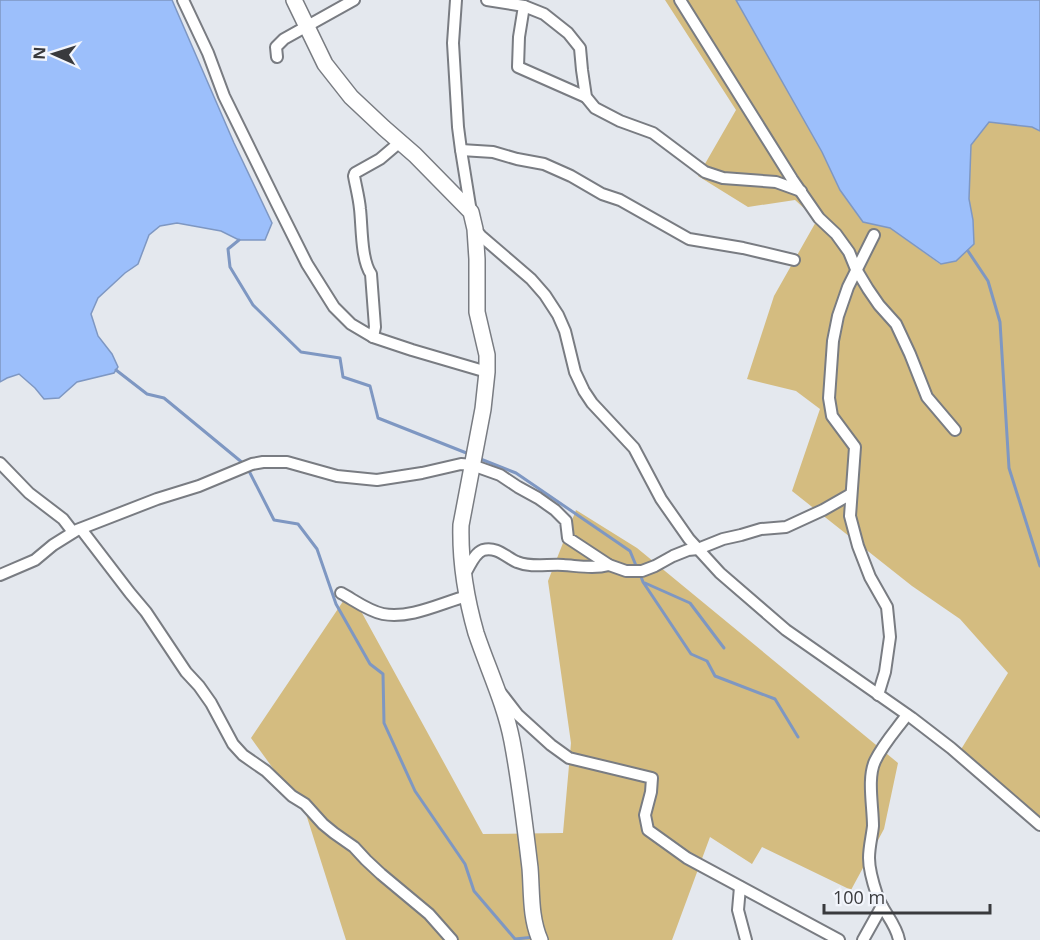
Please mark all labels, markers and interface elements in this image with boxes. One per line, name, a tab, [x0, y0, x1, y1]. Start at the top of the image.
north arrow	[24, 24, 84, 84]
text: N	[28, 46, 50, 60]
scale bar	[824, 877, 990, 915]
text: 100 m	[833, 885, 885, 909]

